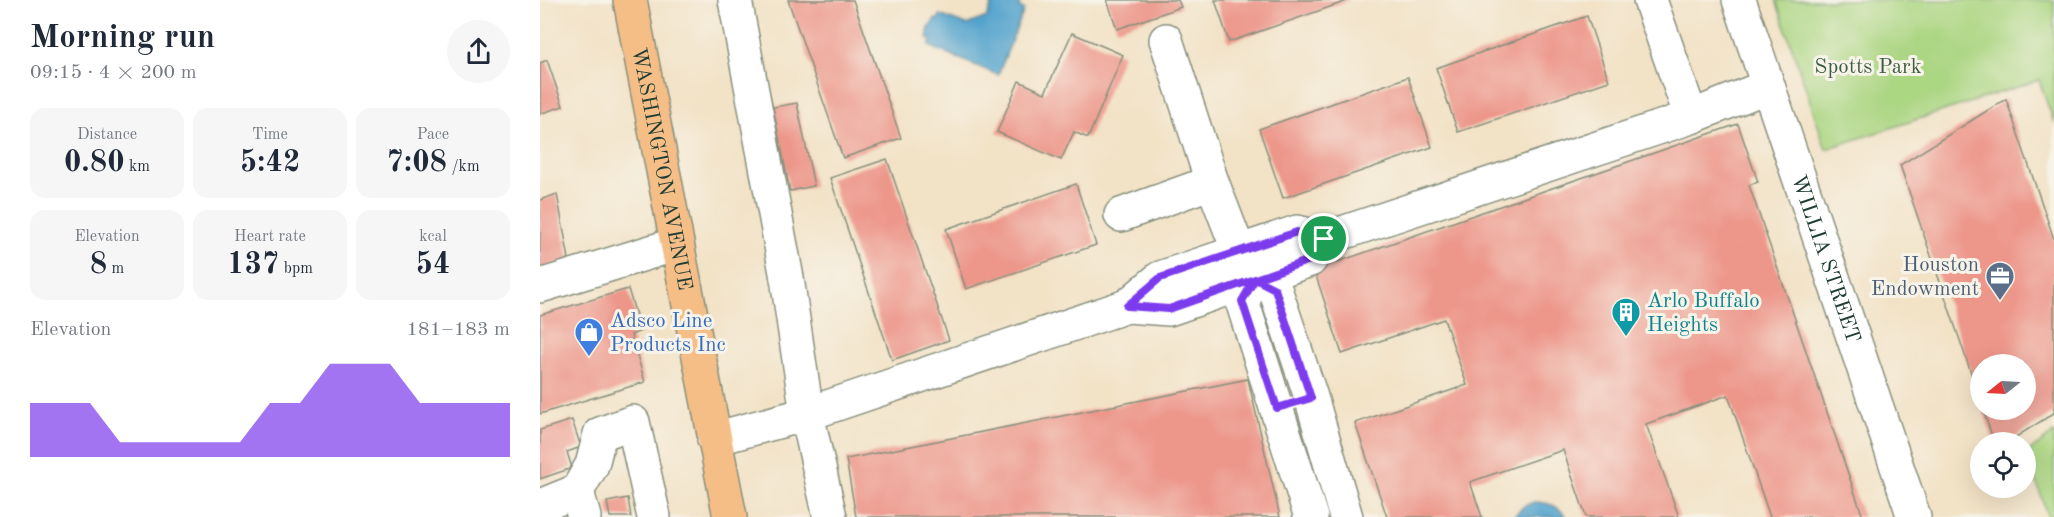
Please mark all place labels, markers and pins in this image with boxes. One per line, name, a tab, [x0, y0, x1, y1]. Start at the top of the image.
pin	[1298, 213, 1349, 264]
place label: Houston Endowment	[1871, 255, 1979, 300]
office icon: Houston Endowment	[1984, 260, 2016, 302]
place label: Arlo Buffalo Heights	[1647, 291, 1760, 336]
building icon: Arlo Buffalo Heights	[1610, 296, 1642, 338]
place label: Adsco Line Products Inc	[610, 311, 726, 356]
shop icon: Adsco Line Products Inc	[573, 316, 605, 358]

